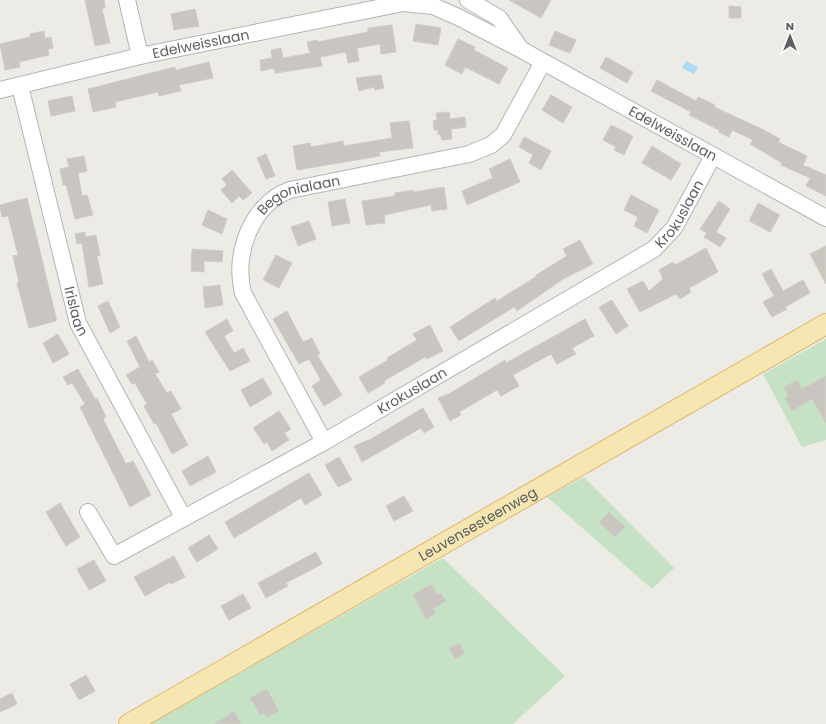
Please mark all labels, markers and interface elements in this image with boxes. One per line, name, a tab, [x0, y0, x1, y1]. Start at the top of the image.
north arrow	[770, 16, 810, 56]
text: N	[786, 18, 794, 34]
street label: Edelweisslaan	[151, 24, 251, 63]
street label: Edelweisslaan	[625, 101, 721, 166]
street label: Begonialaan	[252, 170, 342, 219]
street label: Krokuslaan	[650, 176, 708, 252]
street label: Irislaan	[59, 284, 93, 340]
street label: Krokuslaan	[374, 362, 450, 419]
street label: Leuvensesteenweg	[415, 482, 541, 566]

